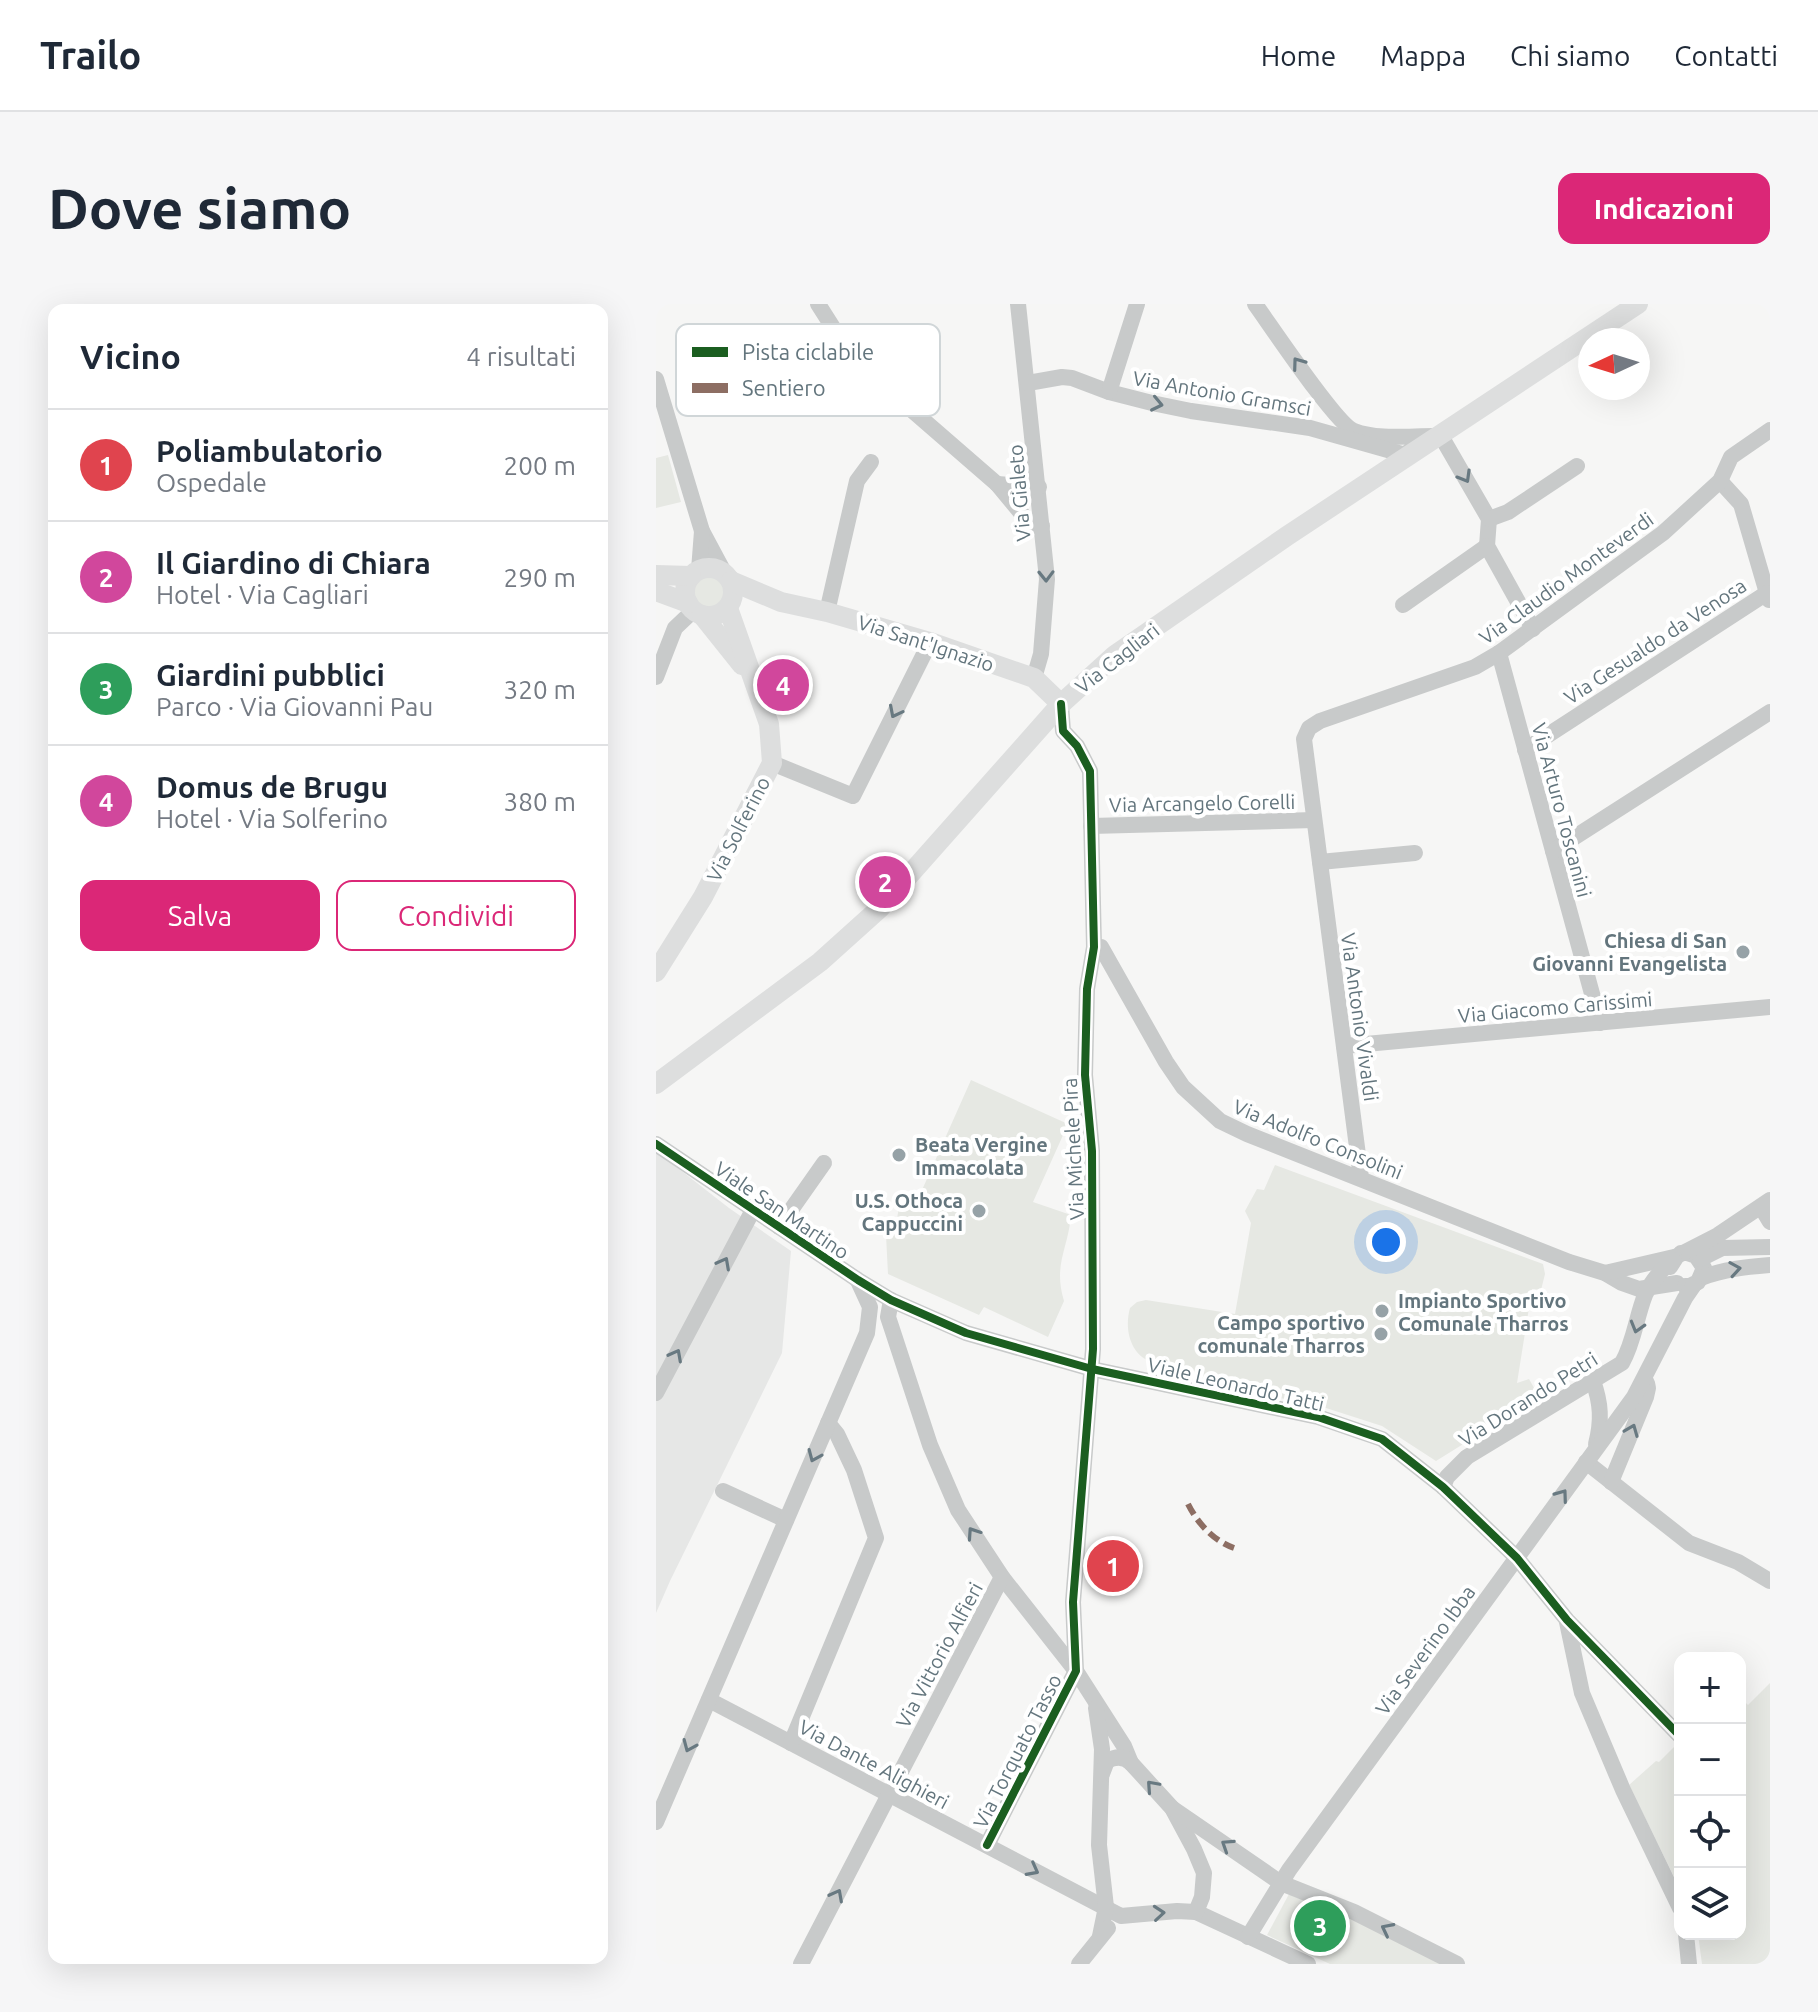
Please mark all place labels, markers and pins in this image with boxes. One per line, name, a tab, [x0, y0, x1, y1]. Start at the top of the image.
pin: 4	[757, 655, 809, 715]
pin: 2	[859, 852, 911, 912]
place label: Chiesa di San Giovanni Evangelista	[1532, 929, 1727, 975]
marker: Chiesa di San Giovanni Evangelista	[1734, 943, 1752, 961]
place label: Beata Vergine Immacolata	[915, 1133, 1048, 1179]
marker: Beata Vergine Immacolata	[890, 1146, 908, 1164]
place label: U.S. Othoca Cappuccini	[855, 1189, 963, 1235]
marker: U.S. Othoca Cappuccini	[970, 1202, 988, 1220]
place label: Impianto Sportivo Comunale Tharros	[1398, 1289, 1569, 1335]
marker: Impianto Sportivo Comunale Tharros	[1373, 1302, 1391, 1320]
place label: Campo sportivo comunale Tharros	[1197, 1311, 1365, 1357]
marker: Campo sportivo comunale Tharros	[1372, 1325, 1390, 1343]
pin: 1	[1087, 1536, 1139, 1596]
pin: 3	[1294, 1896, 1346, 1956]

